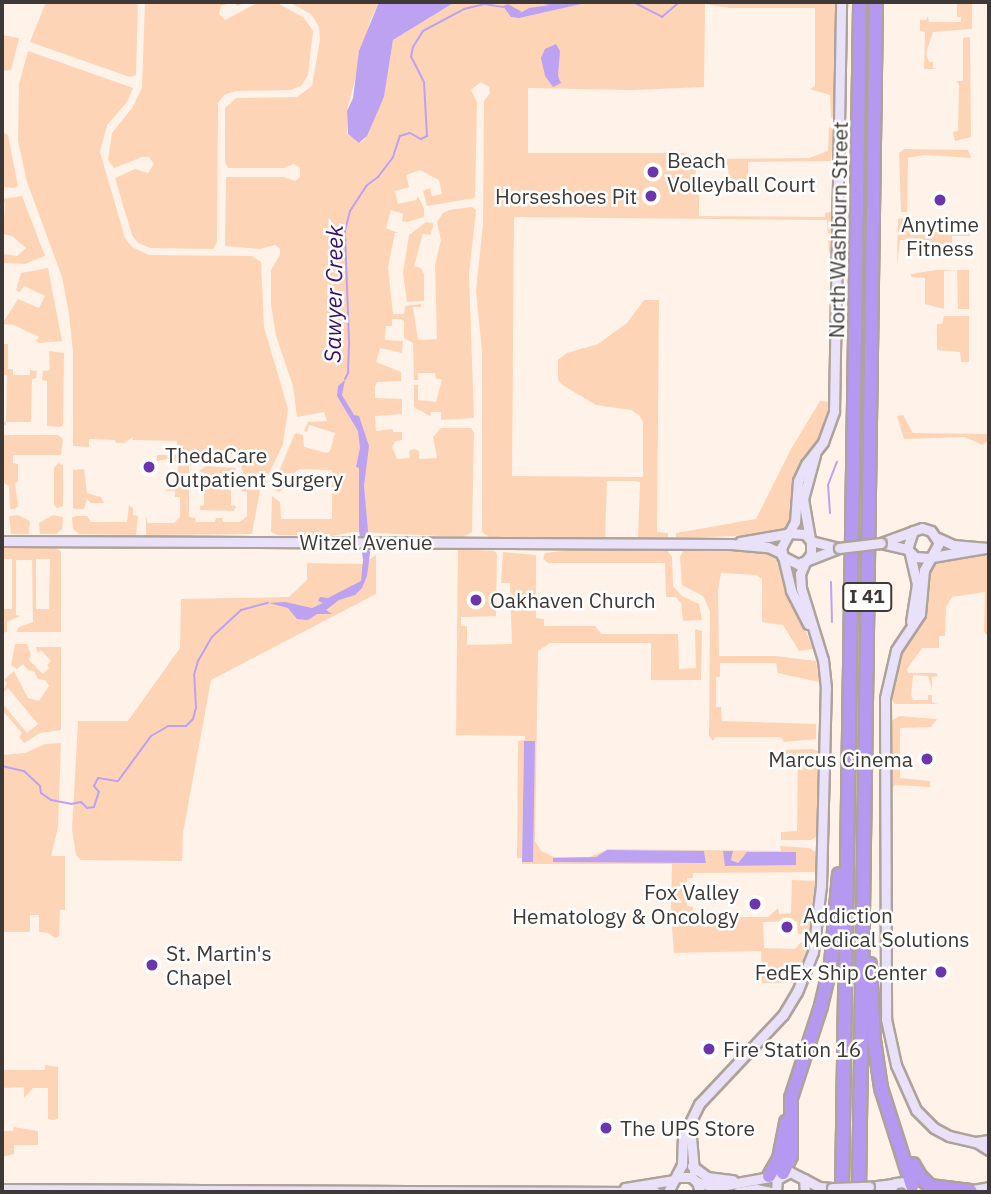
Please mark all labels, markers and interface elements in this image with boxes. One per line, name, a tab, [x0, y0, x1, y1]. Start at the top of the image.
street label: North Washburn Street	[824, 121, 852, 339]
place label: Beach Volleyball Court	[667, 147, 816, 197]
marker: Beach Volleyball Court	[645, 164, 661, 180]
place label: Horseshoes Pit	[495, 183, 637, 209]
marker: Horseshoes Pit	[643, 188, 659, 204]
marker: Anytime Fitness	[932, 192, 948, 208]
place label: Anytime Fitness	[901, 211, 979, 261]
water label: Sawyer Creek	[318, 225, 348, 363]
place label: ThedaCare Outpatient Surgery	[165, 442, 343, 492]
marker: ThedaCare Outpatient Surgery	[139, 457, 159, 477]
street label: Witzel Avenue	[299, 529, 433, 555]
road number: I 41	[841, 582, 893, 612]
place label: Oakhaven Church	[490, 587, 656, 613]
marker: Oakhaven Church	[468, 592, 484, 608]
place label: Marcus Cinema	[768, 746, 913, 772]
marker: Marcus Cinema	[919, 751, 935, 767]
place label: Fox Valley Hematology & Oncology	[512, 879, 739, 929]
marker: Fox Valley Hematology & Oncology	[745, 894, 765, 914]
place label: Addiction Medical Solutions	[803, 902, 970, 952]
marker: Addiction Medical Solutions	[777, 917, 797, 937]
place label: St. Martin's Chapel	[166, 940, 272, 990]
marker: St. Martin's Chapel	[144, 957, 160, 973]
place label: FedEx Ship Center	[755, 959, 927, 985]
marker: FedEx Ship Center	[933, 964, 949, 980]
place label: Fire Station 16	[723, 1036, 861, 1062]
marker: Fire Station 16	[701, 1041, 717, 1057]
place label: The UPS Store	[620, 1115, 755, 1141]
marker: The UPS Store	[598, 1120, 614, 1136]

